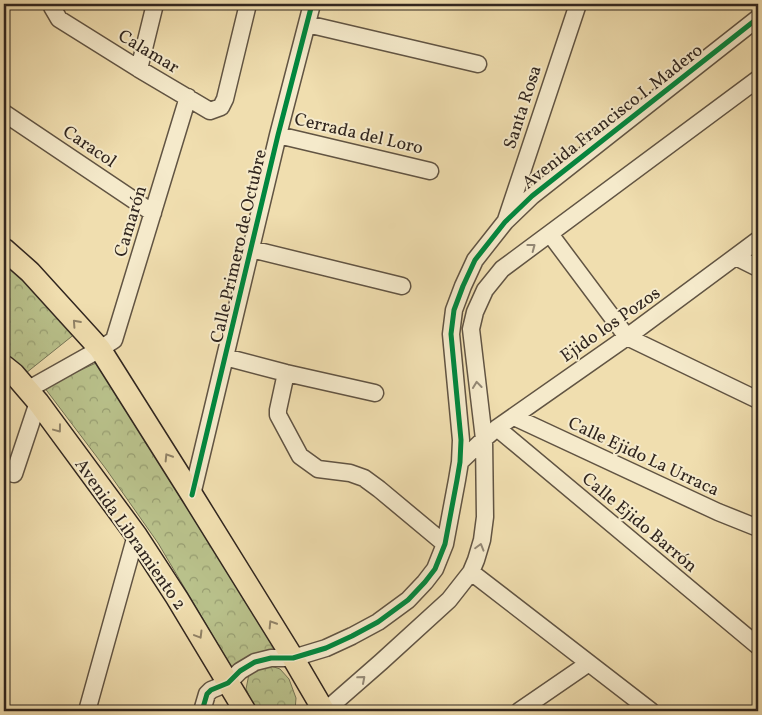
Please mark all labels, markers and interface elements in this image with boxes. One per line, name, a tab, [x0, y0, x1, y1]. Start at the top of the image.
street label: Calamar	[113, 24, 184, 81]
street label: Avenida Francisco I. Madero	[517, 39, 709, 196]
street label: Santa Rosa	[498, 62, 549, 153]
street label: Cerrada del Loro	[292, 107, 426, 161]
street label: Caracol	[57, 120, 121, 174]
street label: Calle Primero de Octubre	[205, 147, 274, 346]
street label: Camarón	[109, 182, 154, 260]
one-way arrow	[526, 244, 536, 253]
street label: Ejido los Pozos	[556, 281, 666, 369]
one-way arrow	[73, 320, 82, 329]
one-way arrow	[472, 381, 483, 389]
street label: Calle Ejido La Urraca	[564, 411, 723, 503]
one-way arrow	[53, 423, 61, 432]
one-way arrow	[164, 453, 174, 462]
street label: Avenida Libramiento 2	[68, 454, 192, 616]
street label: Calle Ejido Barrón	[576, 467, 702, 579]
one-way arrow	[474, 543, 485, 551]
one-way arrow	[269, 621, 278, 630]
one-way arrow	[193, 630, 203, 639]
one-way arrow	[356, 676, 365, 685]

